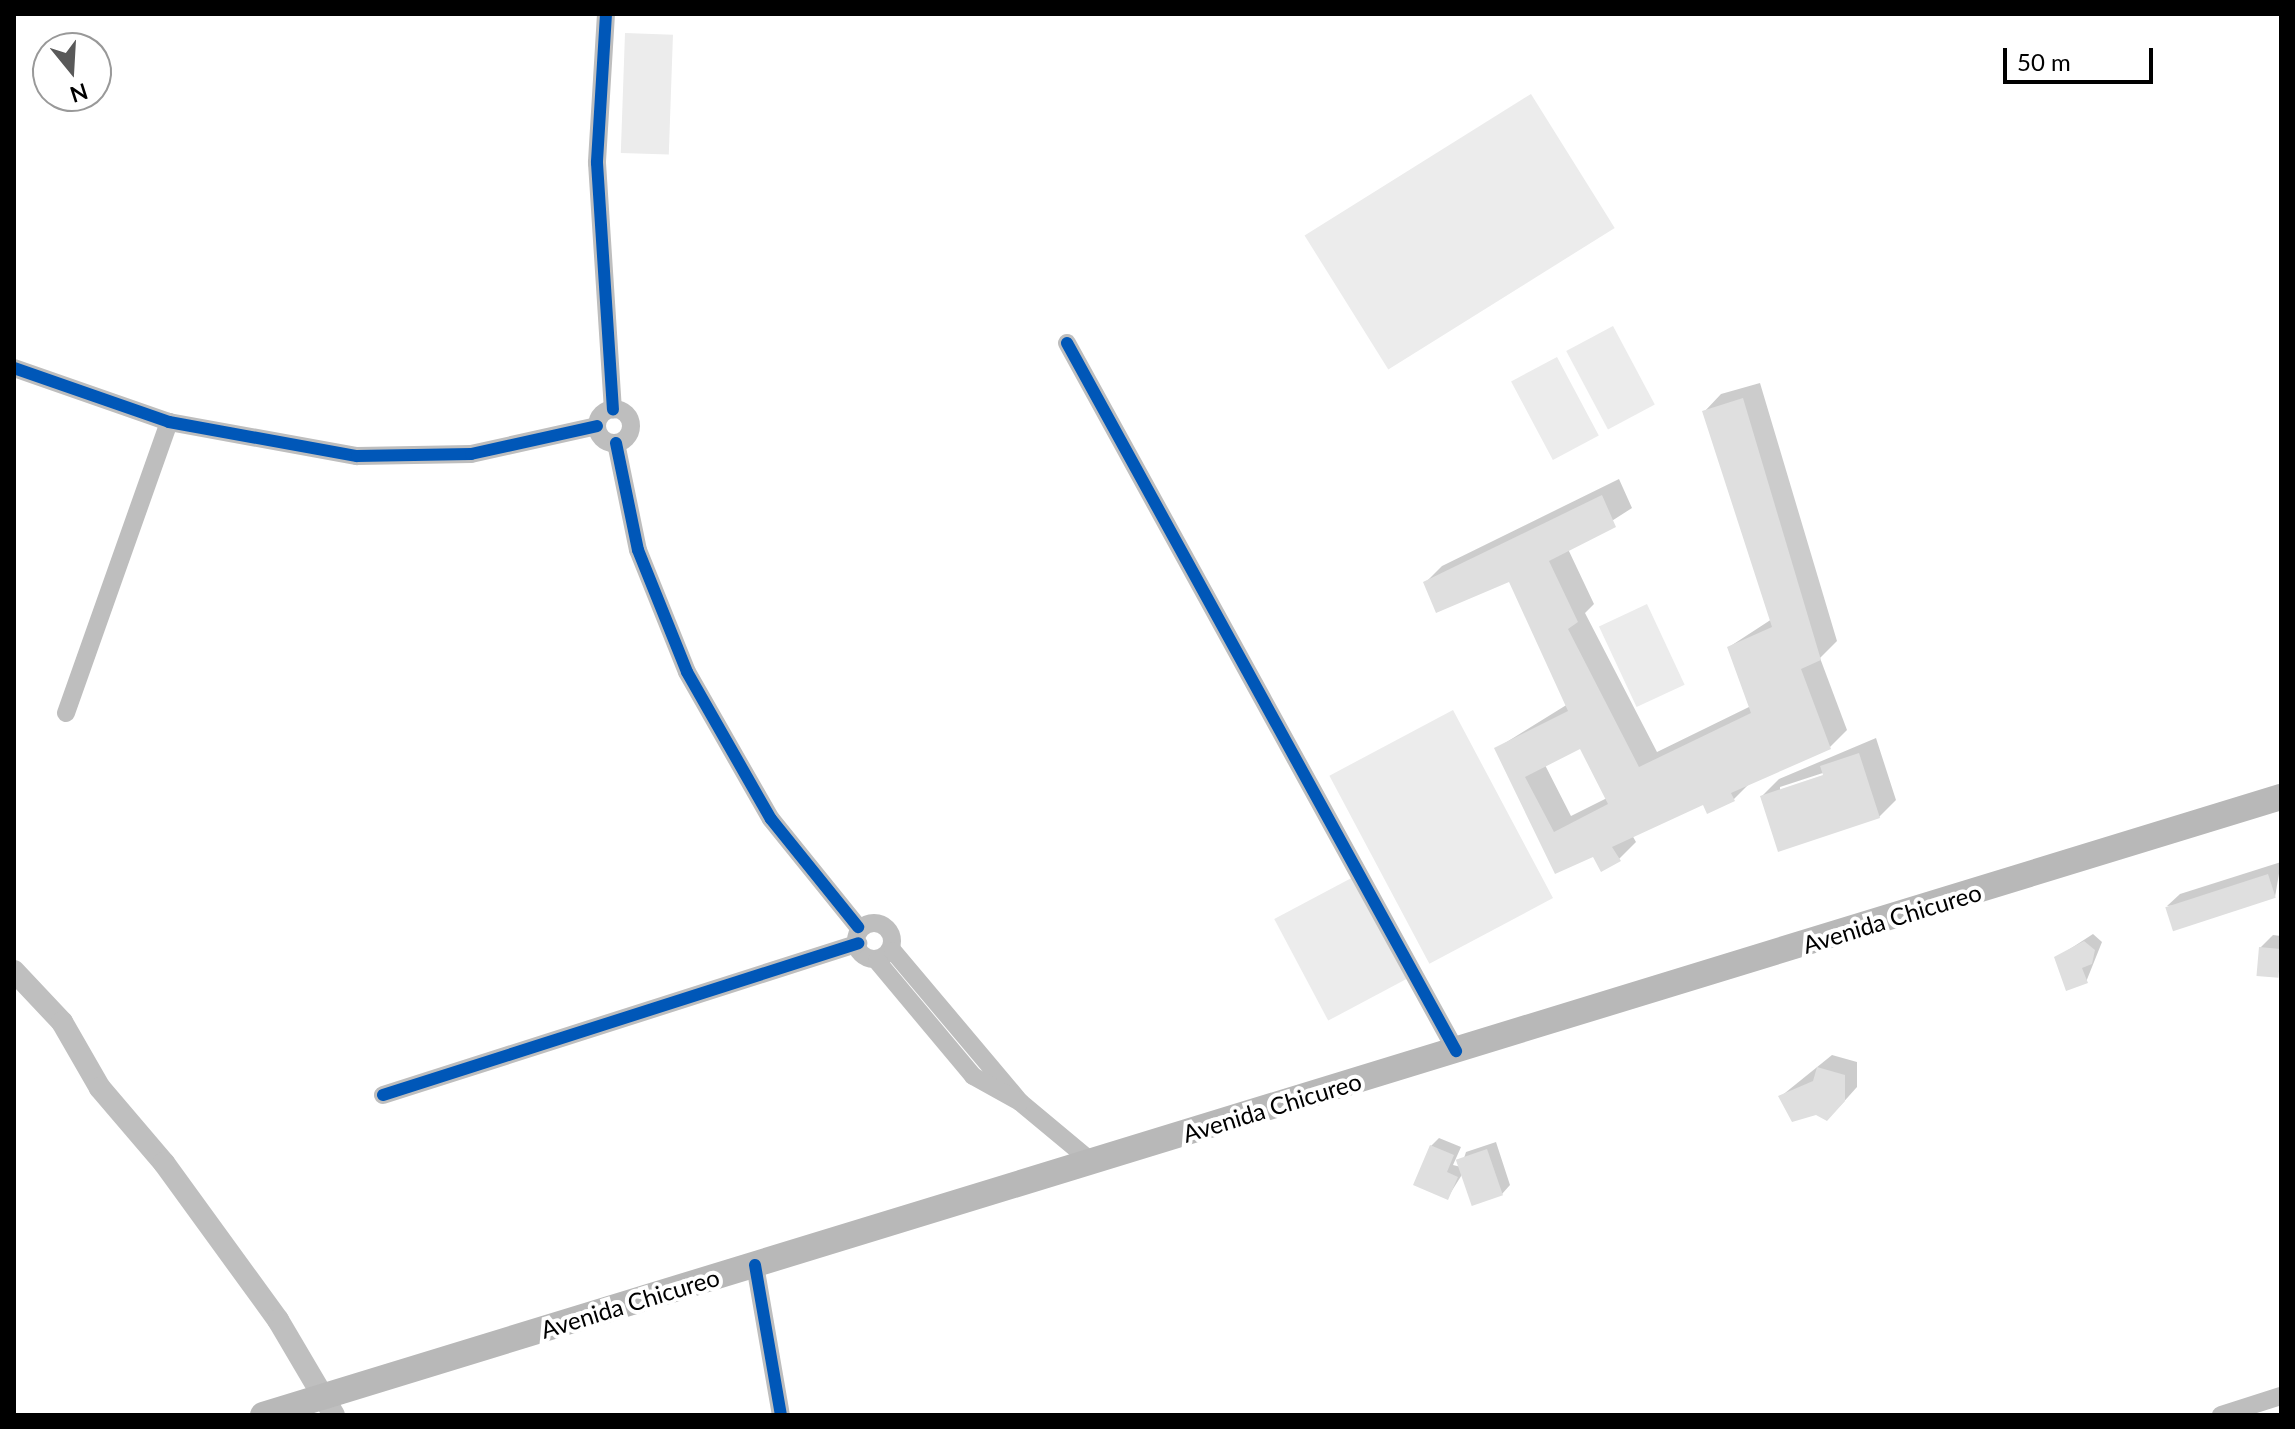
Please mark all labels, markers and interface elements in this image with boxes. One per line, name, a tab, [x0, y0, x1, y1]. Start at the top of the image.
north arrow	[32, 32, 112, 112]
scale bar	[2007, 32, 2157, 82]
text: 50 m	[2017, 47, 2071, 76]
text: N	[67, 78, 91, 109]
street label: Avenida Chicureo	[1799, 877, 1985, 959]
street label: Avenida Chicureo	[1179, 1066, 1365, 1148]
street label: Avenida Chicureo	[537, 1262, 723, 1344]

